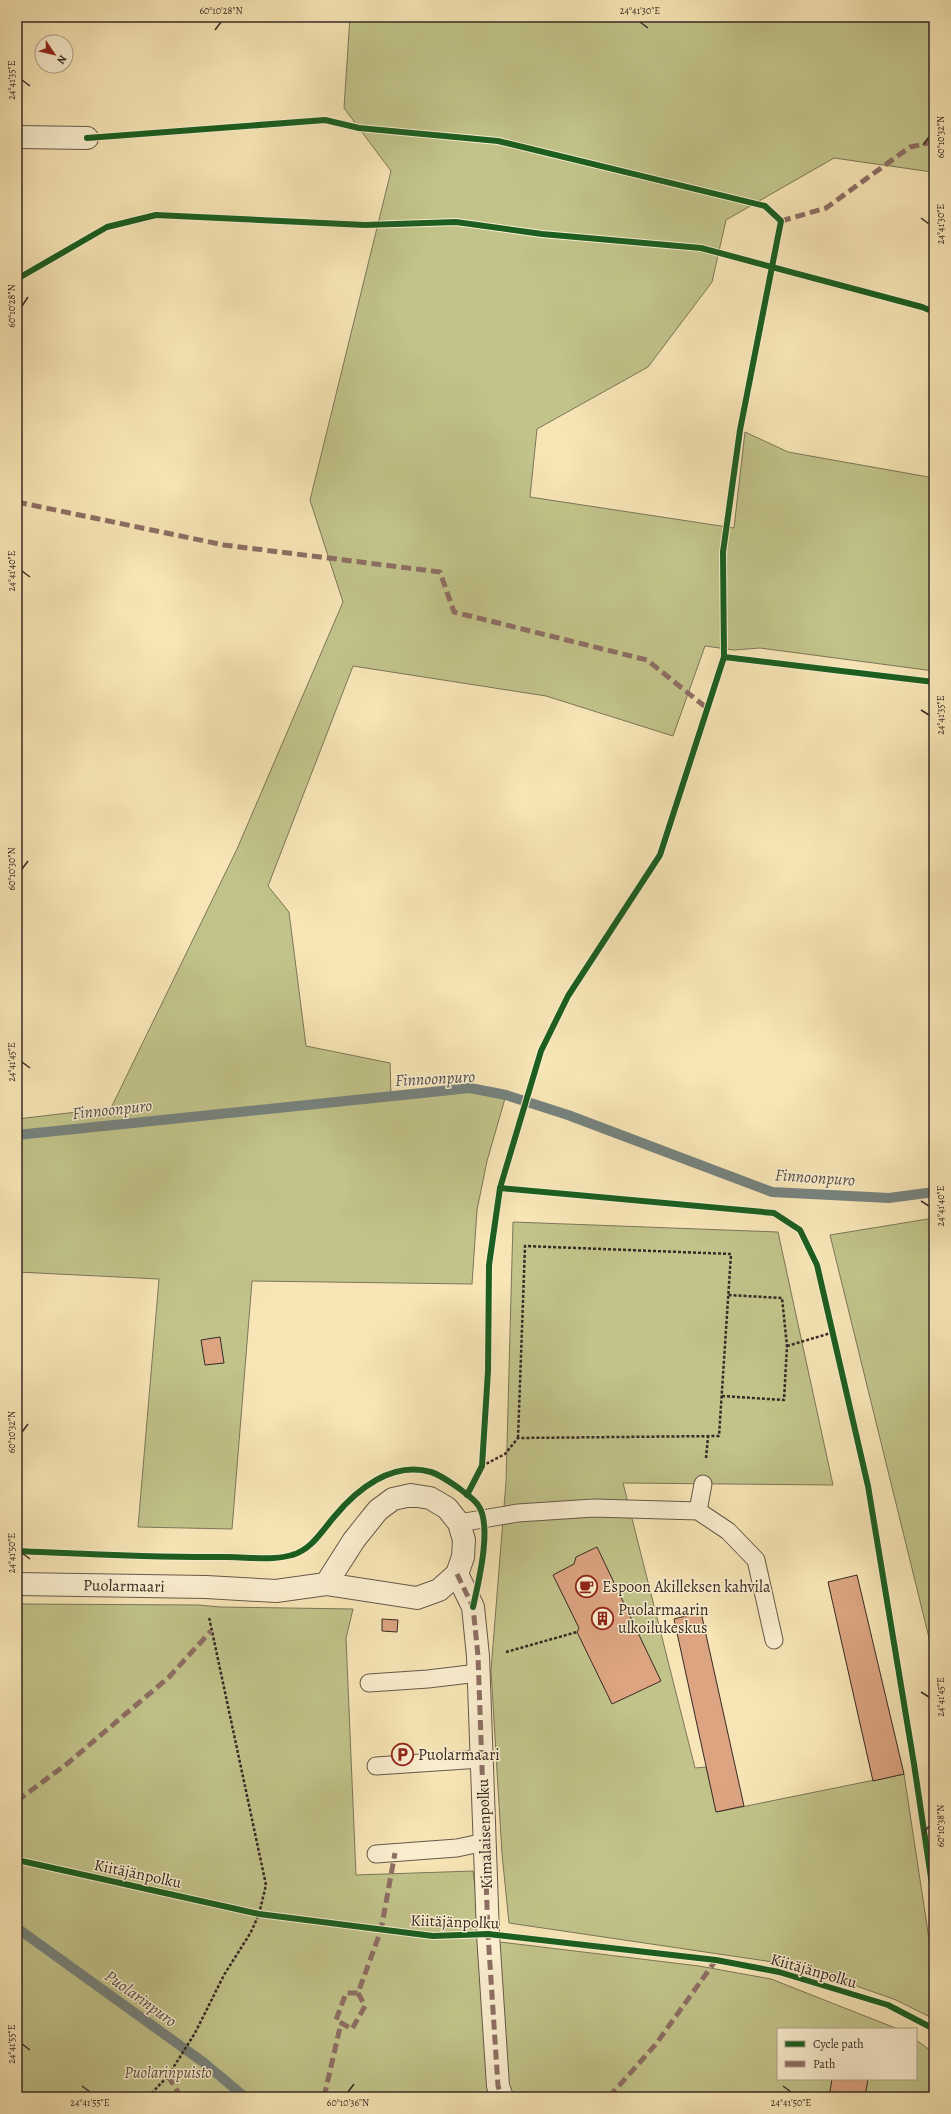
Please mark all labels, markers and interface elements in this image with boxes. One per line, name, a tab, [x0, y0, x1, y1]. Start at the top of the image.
text: 60°10'28"N	[199, 4, 243, 17]
text: 24°41'30"E	[620, 4, 660, 17]
north arrow	[34, 34, 74, 74]
text: N	[53, 52, 70, 67]
text: 24°41'35"E	[5, 60, 18, 100]
text: 60°10'32"N	[934, 116, 947, 158]
text: 24°41'30"E	[934, 204, 947, 244]
text: 60°10'28"N	[5, 284, 18, 328]
text: 24°41'40"E	[5, 551, 18, 591]
text: 24°41'35"E	[934, 695, 947, 735]
text: 60°10'30"N	[5, 847, 18, 891]
text: 24°41'45"E	[5, 1042, 18, 1082]
water label: Finnoonpuro	[394, 1065, 476, 1092]
water label: Finnoonpuro	[71, 1094, 153, 1125]
water label: Finnoonpuro	[774, 1163, 856, 1192]
text: 24°41'40"E	[934, 1186, 947, 1226]
text: 60°10'32"N	[5, 1411, 18, 1453]
text: 24°41'50"E	[5, 1533, 18, 1573]
cafe icon: Espoon Akilleksen kahvila	[574, 1573, 600, 1599]
street label: Puolarmaari	[83, 1574, 165, 1598]
place label: Espoon Akilleksen kahvila	[602, 1576, 771, 1598]
place label: Puolarmaarin ulkoilukeskus	[618, 1599, 709, 1639]
building icon: Puolarmaarin ulkoilukeskus	[590, 1605, 616, 1631]
text: 24°41'45"E	[934, 1677, 947, 1717]
parking icon: Puolarmaari	[390, 1741, 416, 1767]
place label: Puolarmaari	[418, 1744, 500, 1766]
street label: Kimalaisenpolku	[472, 1778, 498, 1890]
text: 60°10'38"N	[934, 1805, 947, 1847]
street label: Kiitäjänpolku	[92, 1854, 184, 1894]
street label: Kiitäjänpolku	[410, 1909, 500, 1935]
street label: Kiitäjänpolku	[768, 1948, 860, 1994]
water label: Puolarinpuro	[100, 1964, 181, 2032]
text: 24°41'55"E	[5, 2024, 18, 2064]
legend	[777, 2028, 917, 2080]
text: Cycle path	[813, 2036, 864, 2052]
text: Path	[813, 2056, 836, 2072]
park label: Puolarinpuisto	[124, 2062, 212, 2084]
text: 24°41'55"E	[70, 2096, 110, 2109]
text: 60°10'36"N	[327, 2096, 369, 2109]
text: 24°41'50"E	[771, 2096, 811, 2109]

